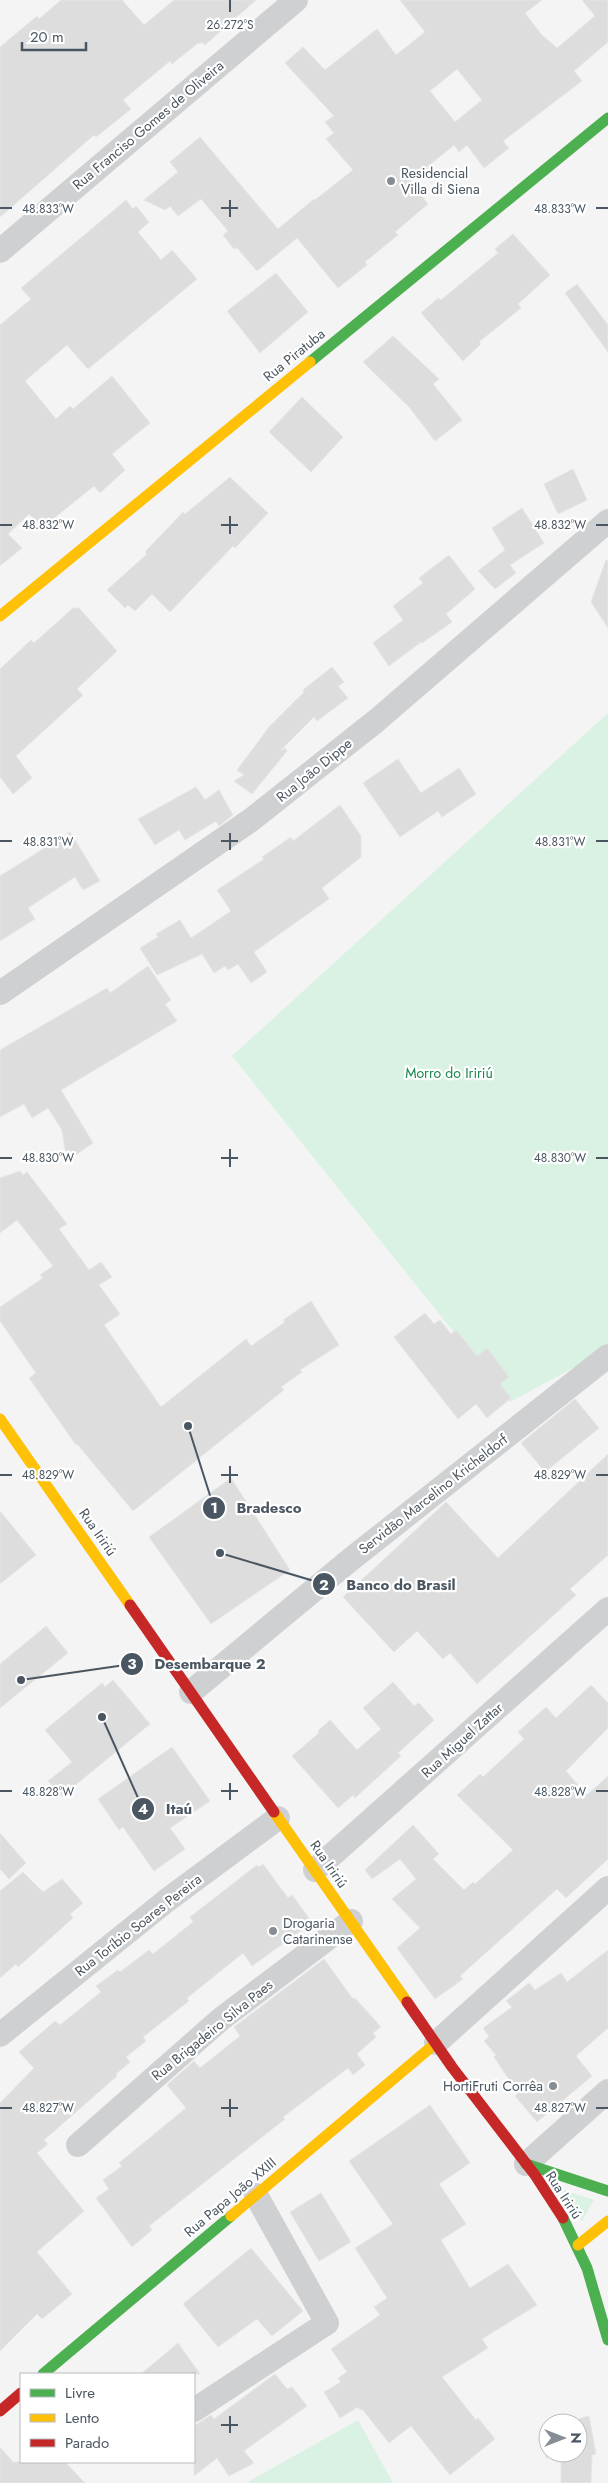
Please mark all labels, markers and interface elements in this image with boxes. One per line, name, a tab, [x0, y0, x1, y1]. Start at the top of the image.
text: 26.272°S	[206, 16, 254, 34]
scale bar	[22, 20, 86, 52]
text: 20 m	[30, 26, 64, 48]
street label: Rua Franciso Gomes de Oliveira	[68, 56, 228, 194]
place label: Residencial Villa di Siena	[401, 163, 480, 199]
marker: Residencial Villa di Siena	[385, 175, 397, 187]
text: 48.833°W	[22, 200, 74, 218]
text: 48.833°W	[534, 200, 586, 218]
street label: Rua Piratuba	[259, 324, 329, 386]
text: 48.832°W	[22, 516, 74, 534]
text: 48.832°W	[534, 516, 586, 534]
street label: Rua João Dippe	[272, 733, 356, 807]
text: 48.831°W	[23, 833, 73, 851]
text: 48.831°W	[535, 833, 585, 851]
park label: Morro do Iririú	[405, 1063, 493, 1083]
text: 48.830°W	[22, 1149, 74, 1167]
text: 48.830°W	[534, 1149, 586, 1167]
street label: Servidão Marcelino Kricheldorf	[354, 1429, 513, 1559]
text: 48.829°W	[22, 1466, 74, 1484]
text: 48.829°W	[534, 1466, 586, 1484]
callout: Bradesco	[201, 1493, 311, 1523]
text: 1	[210, 1497, 218, 1519]
text: Bradesco	[236, 1497, 302, 1519]
street label: Rua Iririú	[74, 1504, 122, 1560]
callout: Banco do Brasil	[312, 1569, 466, 1599]
text: 2	[319, 1574, 329, 1596]
text: Banco do Brasil	[346, 1574, 456, 1596]
callout: Desembarque 2	[119, 1649, 275, 1679]
text: 3	[127, 1653, 137, 1675]
text: Desembarque 2	[154, 1653, 266, 1675]
street label: Rua Miguel Zattar	[417, 1698, 507, 1782]
text: 48.828°W	[22, 1783, 74, 1801]
text: 48.828°W	[534, 1783, 586, 1801]
callout: Itaú	[131, 1794, 202, 1824]
text: 4	[138, 1798, 148, 1820]
text: Itaú	[166, 1798, 192, 1820]
street label: Rua Iririú	[305, 1836, 353, 1892]
street label: Rua Toríbio Soares Pereira	[70, 1869, 206, 1981]
place label: Drogaria Catarinense	[283, 1913, 353, 1949]
marker: Drogaria Catarinense	[267, 1925, 279, 1937]
street label: Rua Brigadeiro Silva Paes	[147, 1975, 277, 2085]
place label: HortiFruti Corrêa	[443, 2076, 543, 2096]
marker: HortiFruti Corrêa	[547, 2080, 559, 2092]
text: 48.827°W	[22, 2099, 74, 2117]
text: 48.827°W	[534, 2099, 586, 2117]
street label: Rua Papa João XXIII	[180, 2153, 280, 2241]
street label: Rua Iririú	[541, 2167, 587, 2223]
legend	[20, 2373, 195, 2463]
text: Livre	[65, 2382, 95, 2404]
text: Lento	[65, 2407, 99, 2429]
north arrow	[538, 2413, 588, 2463]
text: Parado	[65, 2432, 109, 2454]
text: N	[566, 2432, 586, 2444]

